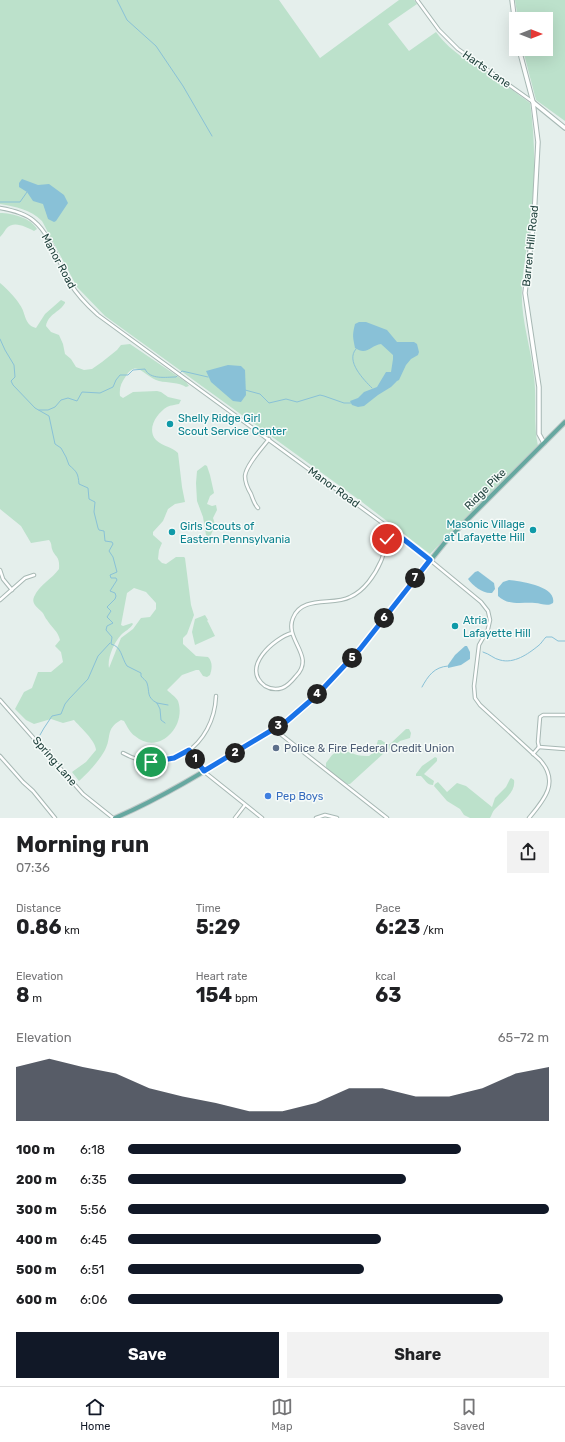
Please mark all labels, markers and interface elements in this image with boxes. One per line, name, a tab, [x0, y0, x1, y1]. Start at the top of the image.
north arrow	[509, 12, 553, 56]
map controls	[509, 12, 553, 56]
street label: Harts Lane	[460, 48, 513, 91]
street label: Barren Hill Road	[520, 205, 541, 287]
street label: Manor Road	[39, 231, 78, 291]
place label: Shelly Ridge Girl Scout Service Center	[178, 412, 287, 438]
marker: Shelly Ridge Girl Scout Service Center	[165, 419, 175, 429]
street label: Manor Road	[305, 464, 362, 510]
street label: Ridge Pike	[462, 466, 509, 513]
place label: Masonic Village at Lafayette Hill	[444, 518, 525, 544]
place label: Girls Scouts of Eastern Pennsylvania	[180, 520, 290, 546]
pin	[370, 522, 404, 556]
marker: Masonic Village at Lafayette Hill	[528, 525, 538, 535]
marker: Girls Scouts of Eastern Pennsylvania	[167, 527, 177, 537]
icon: check	[376, 528, 398, 550]
pin: 7	[405, 568, 425, 588]
text: 7	[412, 571, 418, 584]
pin: 6	[374, 608, 394, 628]
text: 6	[380, 611, 388, 624]
place label: Atria Lafayette Hill	[463, 614, 531, 640]
marker: Atria Lafayette Hill	[450, 621, 460, 631]
pin: 5	[342, 648, 362, 668]
text: 5	[348, 651, 356, 664]
pin: 4	[307, 684, 327, 704]
text: 4	[313, 687, 321, 700]
pin: 3	[268, 716, 288, 736]
text: 3	[274, 719, 282, 732]
street label: Spring Lane	[30, 734, 80, 789]
place label: Police & Fire Federal Credit Union	[284, 742, 454, 755]
pin: 2	[225, 743, 245, 763]
marker: Police & Fire Federal Credit Union	[271, 743, 281, 753]
pin	[134, 745, 168, 779]
text: 2	[231, 746, 239, 759]
pin: 1	[185, 749, 205, 769]
icon: arrive	[140, 751, 162, 773]
text: 1	[192, 752, 198, 765]
place label: Pep Boys	[276, 790, 324, 803]
marker: Pep Boys	[263, 791, 273, 801]
text: Morning run	[16, 831, 149, 858]
button: share	[507, 831, 549, 873]
text: 07:36	[16, 860, 50, 875]
text: Distance	[16, 902, 61, 915]
text: Time	[196, 902, 221, 915]
text: Pace	[375, 902, 401, 915]
text: 0.86	[16, 915, 62, 939]
text: 5:29	[196, 915, 240, 939]
text: 6:23	[375, 915, 420, 939]
text: km	[62, 924, 80, 937]
text: /km	[420, 924, 444, 937]
text: Elevation	[16, 970, 63, 983]
text: Heart rate	[196, 970, 248, 983]
text: kcal	[375, 970, 396, 983]
text: 8	[16, 983, 30, 1007]
text: 154	[196, 983, 232, 1007]
text: 63	[375, 983, 402, 1007]
text: m	[30, 992, 42, 1005]
text: bpm	[232, 992, 258, 1005]
text: Elevation	[16, 1030, 72, 1045]
text: 65–72 m	[498, 1030, 549, 1045]
text: 100 m	[16, 1142, 55, 1157]
text: 6:18	[80, 1142, 105, 1157]
text: 200 m	[16, 1172, 57, 1187]
text: 6:35	[80, 1172, 107, 1187]
text: 300 m	[16, 1202, 57, 1217]
text: 5:56	[80, 1202, 107, 1217]
text: 400 m	[16, 1232, 57, 1247]
text: 6:45	[80, 1232, 107, 1247]
text: 500 m	[16, 1262, 57, 1277]
text: 6:51	[80, 1262, 104, 1277]
text: 600 m	[16, 1292, 57, 1307]
text: 6:06	[80, 1292, 107, 1307]
button: Save	[16, 1332, 279, 1378]
button: Share	[287, 1332, 549, 1378]
tab: Home	[80, 1396, 110, 1433]
tab: Map	[271, 1396, 293, 1433]
tab: Saved	[453, 1396, 485, 1433]

